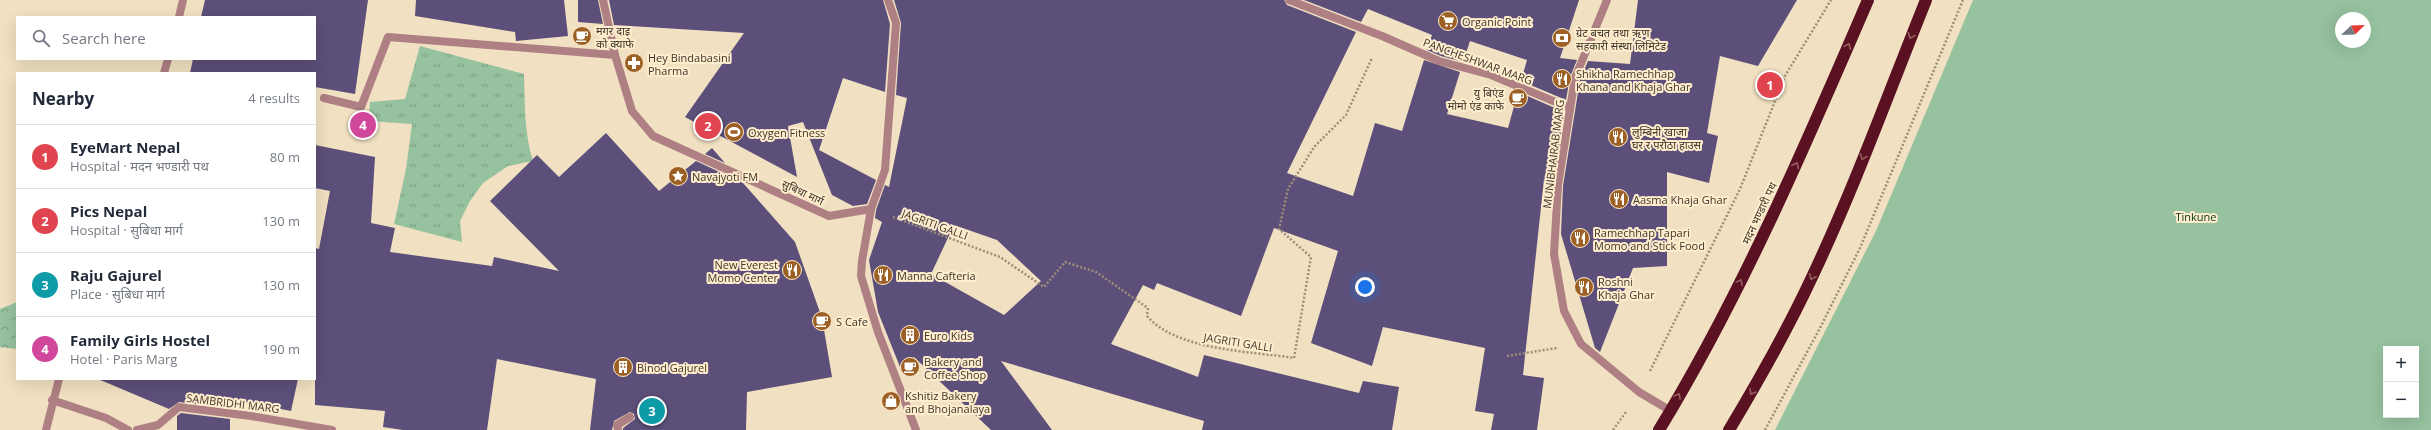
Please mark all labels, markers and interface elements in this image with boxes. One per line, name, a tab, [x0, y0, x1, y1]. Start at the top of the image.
supermarket icon: Organic Point	[1437, 10, 1459, 32]
north arrow	[2335, 12, 2371, 48]
place label: Organic Point	[1462, 14, 1532, 29]
search box	[16, 16, 316, 60]
place label: मगर दाइ को क्याफे	[596, 23, 634, 51]
cafe icon: मगर दाइ को क्याफे	[571, 25, 593, 47]
place label: ग्रेट बचत तथा ऋण सहकारी संस्था लिमिटेड	[1576, 25, 1666, 53]
icon: search	[30, 27, 52, 49]
bank icon: ग्रेट बचत तथा ऋण सहकारी संस्था लिमिटेड	[1551, 27, 1573, 49]
text: Search here	[62, 28, 146, 48]
one-way arrow	[1908, 33, 1916, 40]
street label: PANCHESHWAR MARG	[1421, 34, 1535, 88]
one-way arrow	[1843, 42, 1851, 50]
place label: Hey Bindabasini Pharma	[648, 50, 731, 78]
pharmacy icon: Hey Bindabasini Pharma	[623, 52, 645, 74]
place label: Shikha Ramechhap Khana and Khaja Ghar	[1576, 66, 1691, 94]
restaurant icon: Shikha Ramechhap Khana and Khaja Ghar	[1551, 68, 1573, 90]
pin: 1	[1757, 70, 1783, 100]
place label: यु बिएंड मोमो एंड काफे	[1448, 85, 1505, 113]
text: Nearby	[32, 87, 94, 110]
cafe icon: यु बिएंड मोमो एंड काफे	[1507, 87, 1529, 109]
text: 4 results	[248, 89, 300, 107]
street label: MUNIBHAIRAB MARG	[1539, 99, 1567, 209]
pin: 4	[350, 110, 376, 140]
pin: 2	[695, 111, 721, 141]
sports icon: Oxygen Fitness	[723, 121, 745, 143]
place label: लुम्बिनी खाजा घर र परौठा हाउस	[1632, 124, 1702, 152]
place label: Oxygen Fitness	[748, 125, 825, 140]
restaurant icon: लुम्बिनी खाजा घर र परौठा हाउस	[1607, 126, 1629, 148]
text: EyeMart Nepal	[70, 137, 180, 157]
text: 1	[41, 148, 49, 166]
text: 80 m	[270, 148, 300, 166]
one-way arrow	[1860, 154, 1868, 161]
text: Hospital · मदन भण्डारी पथ	[70, 157, 209, 175]
one-way arrow	[1791, 161, 1799, 169]
place icon: Navajyoti FM	[667, 165, 689, 187]
place label: Navajyoti FM	[692, 169, 758, 184]
street label: सुबिधा मार्ग	[780, 176, 827, 209]
street label: मदन भण्डारी पथ	[1738, 179, 1780, 246]
restaurant icon: Aasma Khaja Ghar	[1608, 188, 1630, 210]
place label: Aasma Khaja Ghar	[1633, 192, 1728, 207]
text: Pics Nepal	[70, 201, 147, 221]
street label: JAGRITI GALLI	[899, 205, 970, 243]
park label: Tinkune	[2175, 209, 2217, 224]
text: 2	[41, 212, 49, 230]
text: 130 m	[262, 212, 300, 230]
text: Hospital · सुबिधा मार्ग	[70, 221, 183, 239]
place label: Ramechhap Tapari Momo and Stick Food	[1594, 225, 1705, 253]
restaurant icon: Ramechhap Tapari Momo and Stick Food	[1569, 227, 1591, 249]
place label: New Everest Momo Center	[707, 257, 778, 285]
restaurant icon: New Everest Momo Center	[781, 259, 803, 281]
restaurant icon: Manna Cafteria	[872, 264, 894, 286]
text: Raju Gajurel	[70, 265, 162, 285]
place label: Manna Cafteria	[897, 268, 976, 283]
one-way arrow	[1809, 272, 1817, 280]
place label: Roshni Khaja Ghar	[1598, 274, 1655, 302]
text: 3	[41, 276, 49, 294]
text: 130 m	[262, 276, 300, 294]
restaurant icon: Roshni Khaja Ghar	[1573, 276, 1595, 298]
your location	[1355, 277, 1375, 297]
one-way arrow	[1735, 279, 1743, 286]
text: Place · सुबिधा मार्ग	[70, 285, 165, 303]
cafe icon: S Cafe	[811, 310, 833, 332]
place label: S Cafe	[836, 314, 868, 329]
building icon: Euro Kids	[899, 324, 921, 346]
place label: Euro Kids	[924, 328, 972, 343]
street label: JAGRITI GALLI	[1202, 329, 1273, 355]
text: Family Girls Hostel	[70, 330, 210, 350]
text: 4	[41, 340, 49, 358]
text: 190 m	[262, 340, 300, 358]
map controls	[2383, 346, 2419, 418]
button: +	[2383, 346, 2419, 382]
text: Hotel · Paris Marg	[70, 350, 177, 368]
place label: Bakery and Coffee Shop	[924, 354, 987, 382]
building icon: Binod Gajurel	[612, 356, 634, 378]
cafe icon: Bakery and Coffee Shop	[899, 356, 921, 378]
place label: Binod Gajurel	[637, 360, 707, 375]
button: −	[2383, 382, 2419, 418]
place label: Kshitiz Bakery and Bhojanalaya	[905, 388, 990, 416]
one-way arrow	[1749, 388, 1756, 395]
street label: SAMBRIDHI MARG	[186, 390, 280, 416]
shop icon: Kshitiz Bakery and Bhojanalaya	[880, 390, 902, 412]
one-way arrow	[1674, 393, 1681, 400]
pin: 3	[639, 396, 665, 426]

